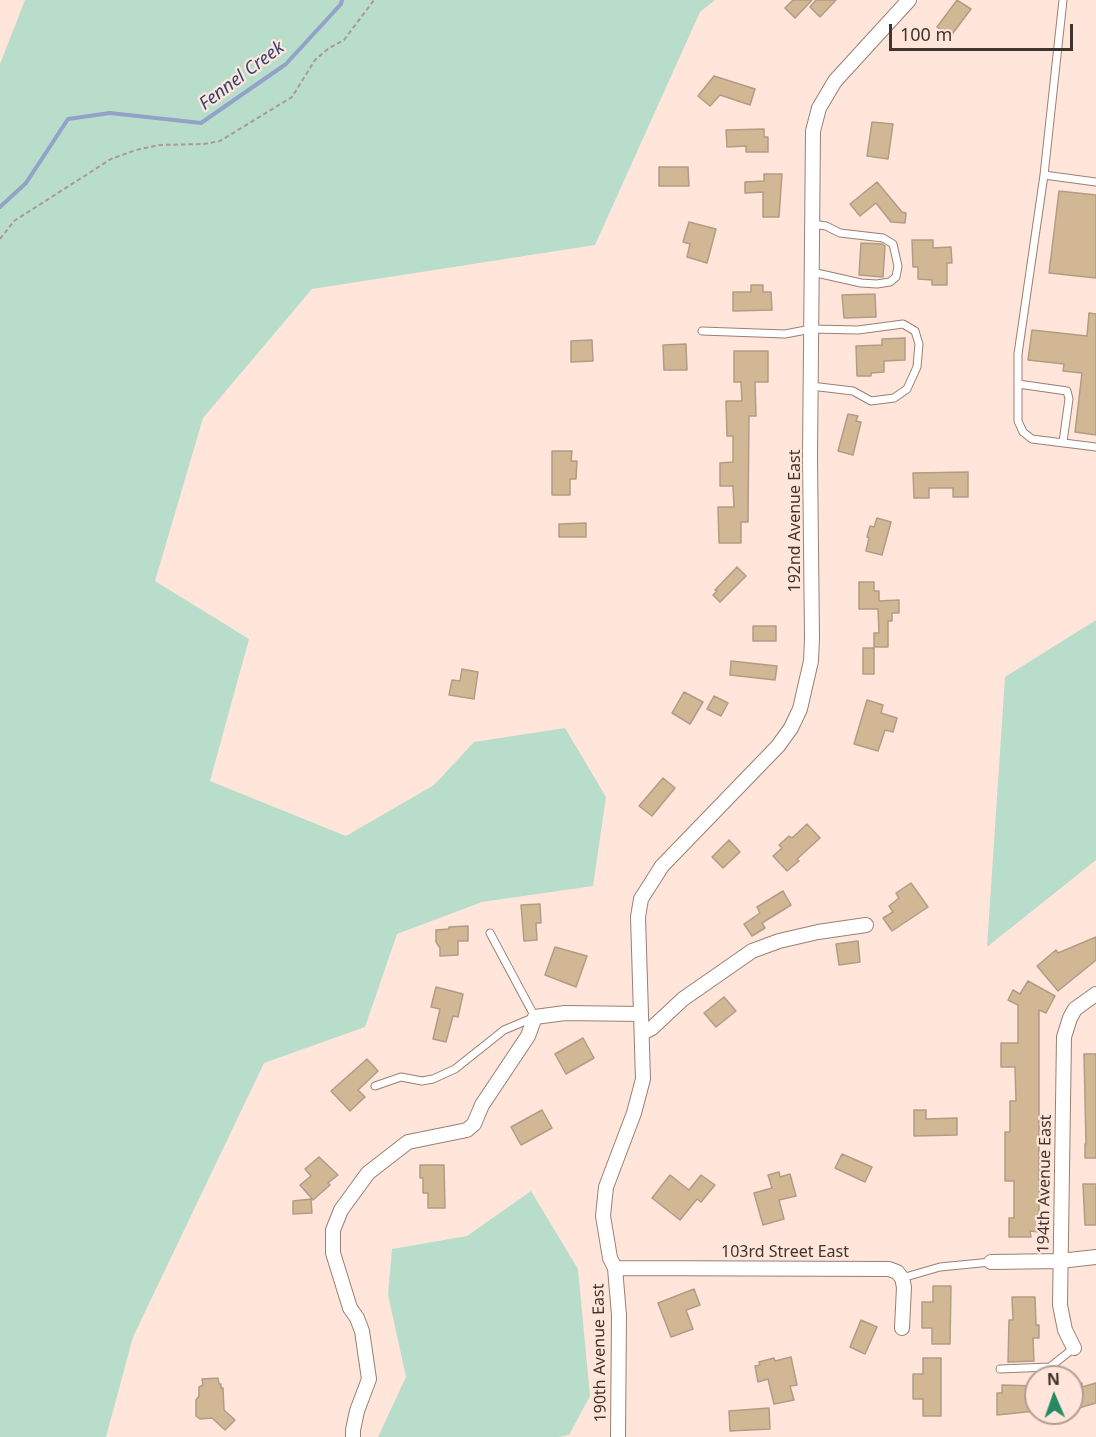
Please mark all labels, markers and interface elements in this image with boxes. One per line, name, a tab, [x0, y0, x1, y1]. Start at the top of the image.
scale bar	[892, 12, 1076, 50]
text: 100 m	[900, 22, 952, 46]
water label: Fennel Creek	[195, 37, 289, 115]
street label: 192nd Avenue East	[785, 450, 805, 592]
street label: 194th Avenue East	[1034, 1114, 1056, 1254]
street label: 103rd Street East	[721, 1242, 849, 1262]
street label: 190th Avenue East	[589, 1283, 611, 1423]
north arrow	[1024, 1365, 1084, 1425]
text: N	[1047, 1368, 1060, 1390]

